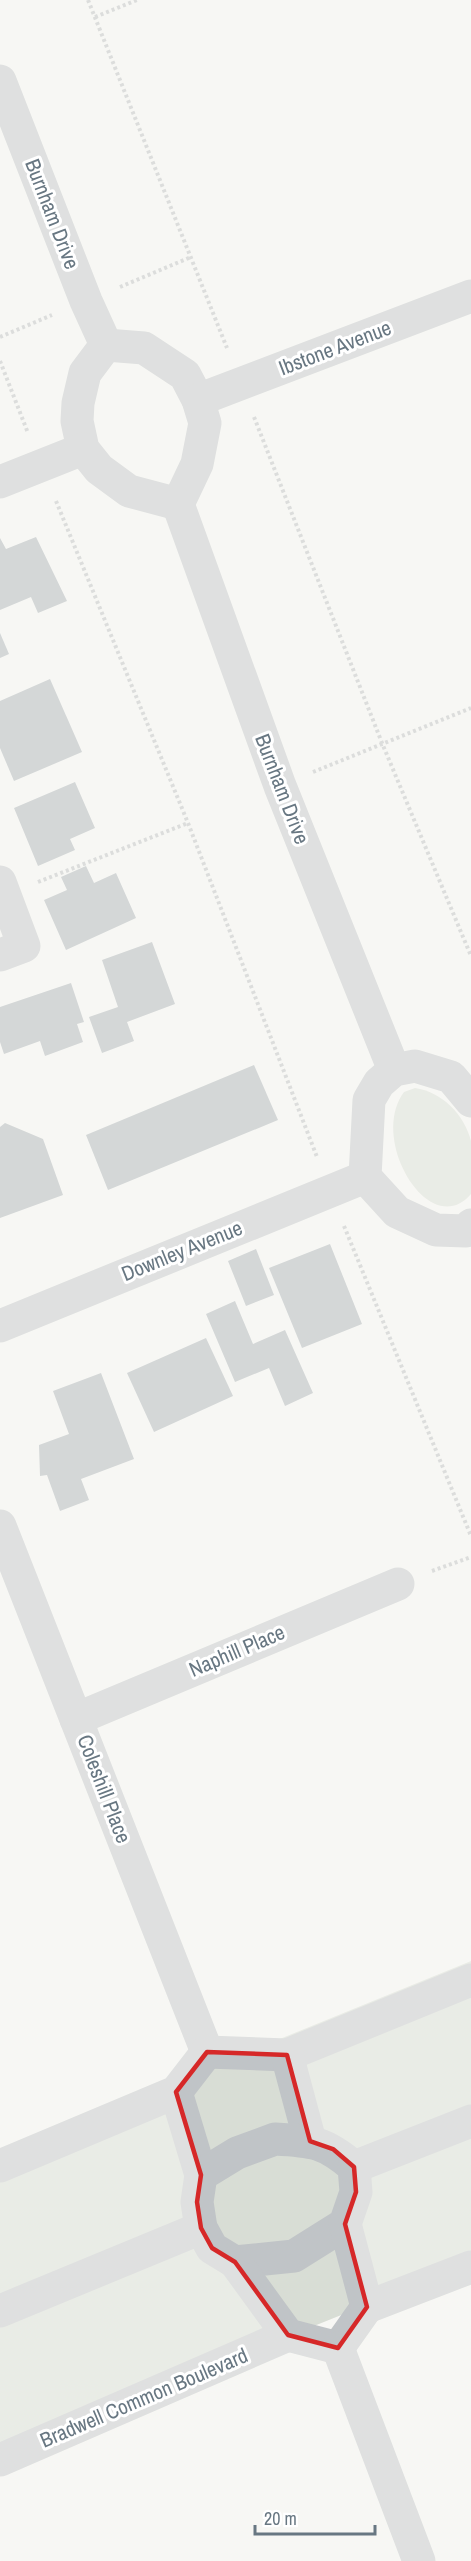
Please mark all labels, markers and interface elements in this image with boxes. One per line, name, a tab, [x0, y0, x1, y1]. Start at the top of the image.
street label: Burnham Drive	[18, 155, 87, 273]
street label: Ibstone Avenue	[274, 313, 395, 382]
street label: Burnham Drive	[248, 730, 317, 848]
street label: Downley Avenue	[117, 1213, 247, 1288]
street label: Naphill Place	[184, 1617, 289, 1684]
street label: Coleshill Place	[71, 1730, 138, 1847]
street label: Bradwell Common Boulevard	[36, 2341, 252, 2454]
scale bar	[255, 2498, 375, 2536]
text: 20 m	[264, 2506, 297, 2531]

